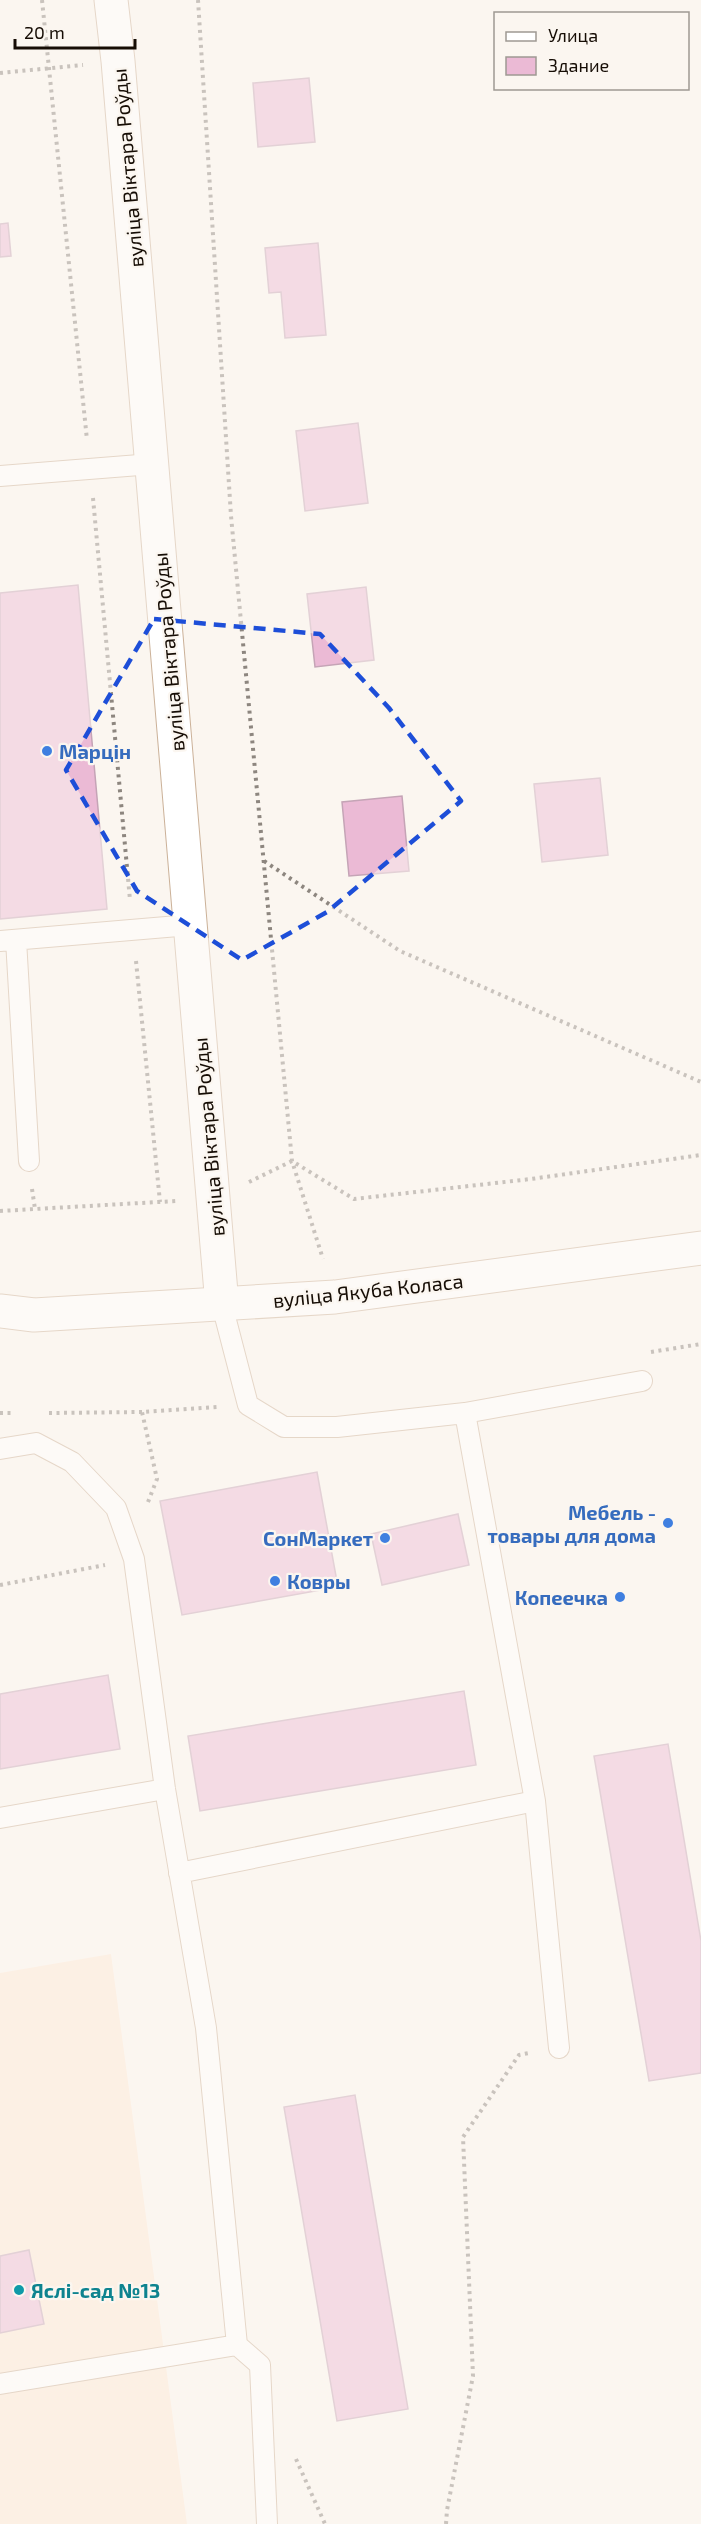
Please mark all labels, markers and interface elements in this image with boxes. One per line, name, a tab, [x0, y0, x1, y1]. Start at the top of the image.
scale bar	[15, 12, 135, 50]
legend	[494, 12, 689, 90]
text: 20 m	[24, 21, 65, 43]
text: Улица	[548, 24, 598, 46]
text: Здание	[548, 54, 609, 76]
street label: вуліца Віктара Роўды	[106, 67, 149, 269]
street label: вуліца Віктара Роўды	[147, 551, 190, 753]
place label: Марцін	[59, 739, 131, 763]
marker: Марцін	[40, 744, 54, 758]
street label: вуліца Віктара Роўды	[187, 1036, 230, 1238]
street label: вуліца Якуба Коласа	[272, 1268, 465, 1313]
place label: Мебель - товары для дома	[487, 1500, 656, 1547]
marker: Мебель - товары для дома	[661, 1516, 675, 1530]
place label: СонМаркет	[263, 1526, 373, 1550]
marker: СонМаркет	[378, 1531, 392, 1545]
place label: Ковры	[287, 1569, 351, 1593]
marker: Ковры	[268, 1574, 282, 1588]
place label: Копеечка	[515, 1585, 608, 1609]
marker: Копеечка	[613, 1590, 627, 1604]
place label: Яслі-сад №13	[31, 2278, 160, 2302]
marker: Яслі-сад №13	[12, 2283, 26, 2297]

